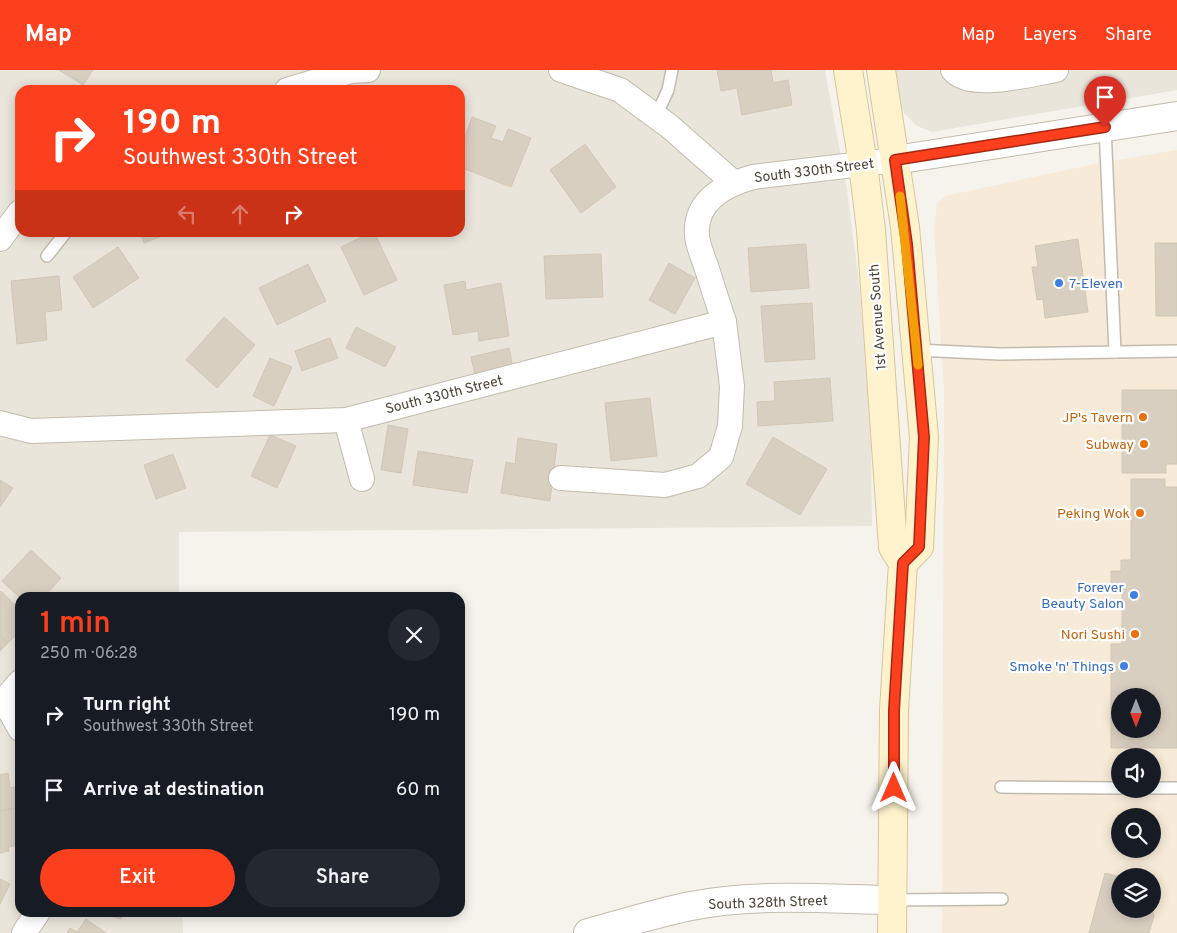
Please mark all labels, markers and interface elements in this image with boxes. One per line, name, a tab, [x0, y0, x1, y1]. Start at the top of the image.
text: Map	[25, 20, 72, 50]
text: Map	[961, 24, 995, 47]
text: Layers	[1023, 24, 1077, 47]
text: Share	[1105, 24, 1152, 47]
pin	[1084, 76, 1126, 127]
icon: arrive	[1091, 83, 1119, 111]
text: 190 m	[123, 102, 221, 146]
icon: right	[40, 105, 105, 170]
text: Southwest 330th Street	[123, 145, 358, 172]
street label: South 330th Street	[753, 156, 875, 187]
icon: left	[173, 200, 201, 228]
icon: ahead	[226, 200, 254, 228]
icon: right	[279, 200, 307, 228]
street label: 1st Avenue South	[866, 263, 891, 370]
place label: 7-Eleven	[1069, 276, 1123, 293]
marker: 7-Eleven	[1053, 277, 1065, 289]
street label: South 330th Street	[384, 373, 505, 418]
place label: JP's Tavern	[1062, 410, 1133, 427]
marker: JP's Tavern	[1137, 411, 1149, 423]
place label: Subway	[1085, 437, 1134, 454]
marker: Subway	[1138, 438, 1150, 450]
place label: Peking Wok	[1057, 506, 1130, 523]
marker: Peking Wok	[1134, 507, 1146, 519]
place label: Forever Beauty Salon	[1041, 580, 1125, 613]
marker: Forever Beauty Salon	[1128, 589, 1140, 601]
text: 1 min	[40, 606, 111, 643]
button: close	[388, 609, 440, 661]
place label: Nori Sushi	[1061, 627, 1125, 644]
marker: Nori Sushi	[1129, 628, 1141, 640]
text: 250 m · 06:28	[40, 644, 138, 664]
place label: Smoke 'n' Things	[1009, 659, 1114, 676]
marker: Smoke 'n' Things	[1118, 660, 1130, 672]
north arrow	[1111, 688, 1161, 738]
map controls	[1111, 688, 1161, 918]
text: Turn right	[83, 693, 171, 717]
icon: right	[40, 701, 68, 729]
text: 190 m	[389, 703, 440, 727]
text: Southwest 330th Street	[83, 717, 254, 737]
button: sound	[1111, 748, 1161, 798]
position arrow	[867, 761, 919, 813]
icon: arrive	[40, 776, 68, 804]
text: Arrive at destination	[83, 778, 264, 802]
text: 60 m	[396, 778, 440, 802]
button: search	[1111, 808, 1161, 858]
button: Exit	[40, 849, 235, 907]
button: Share	[245, 849, 440, 907]
button: layers	[1111, 868, 1161, 918]
street label: South 328th Street	[708, 893, 828, 914]

